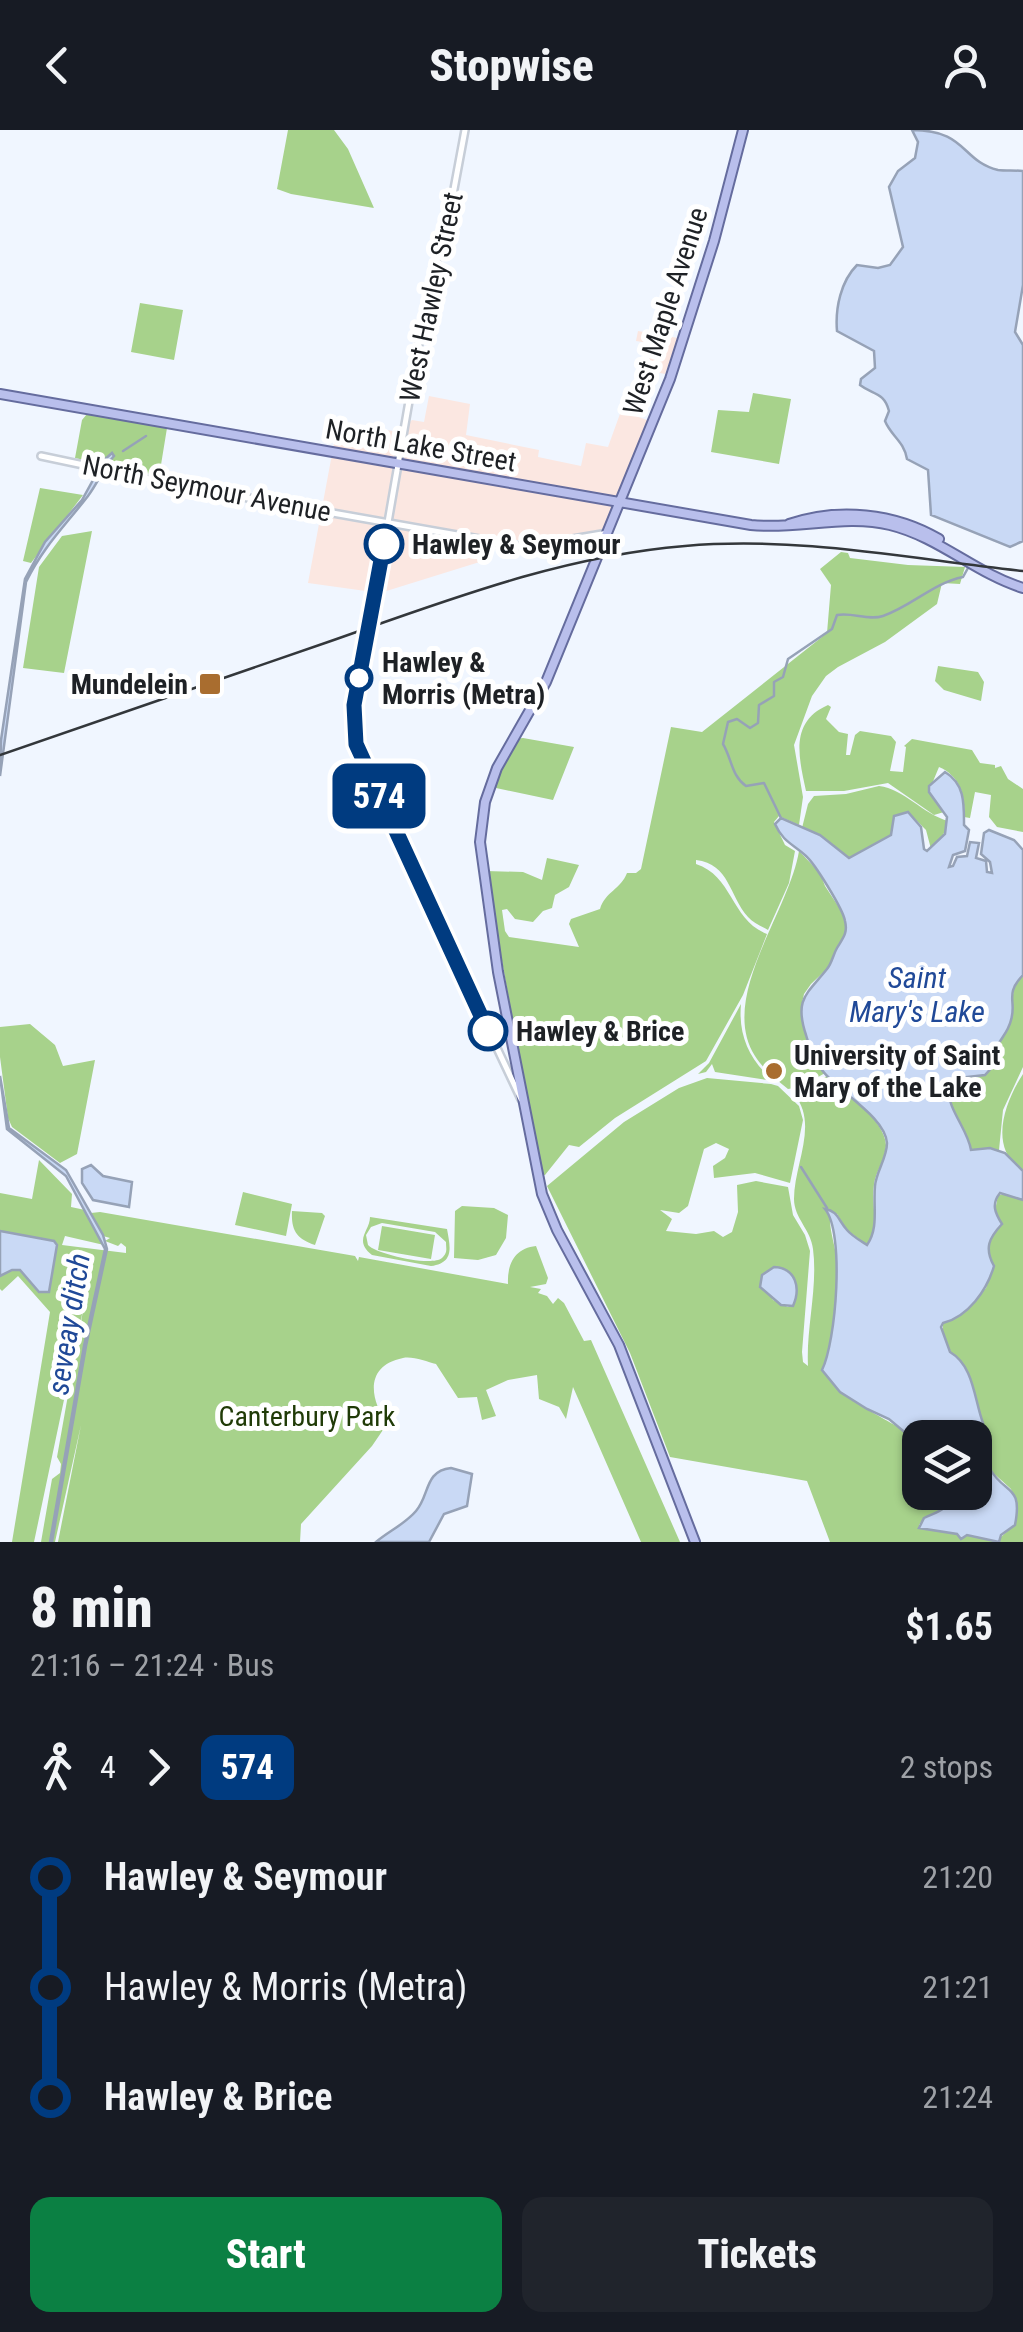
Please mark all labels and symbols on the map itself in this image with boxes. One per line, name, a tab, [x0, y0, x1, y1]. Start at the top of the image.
street label: West Hawley Street	[393, 189, 470, 405]
street label: West Maple Avenue	[616, 203, 715, 419]
street label: North Lake Street	[323, 412, 519, 479]
street label: North Seymour Avenue	[80, 448, 334, 529]
marker: Hawley & Seymour	[365, 525, 403, 563]
place label: Hawley & Seymour	[412, 528, 621, 561]
place label: Hawley & Morris (Metra)	[382, 646, 545, 711]
marker: Hawley & Morris (Metra)	[346, 665, 372, 691]
place label: Mundelein	[71, 668, 188, 701]
marker: Mundelein	[197, 671, 223, 697]
line badge: 574	[322, 764, 436, 828]
water label: Saint Mary's Lake	[849, 960, 985, 1029]
marker: Hawley & Brice	[469, 1012, 507, 1050]
place label: Hawley & Brice	[516, 1015, 684, 1048]
place label: University of Saint Mary of the Lake	[794, 1039, 1000, 1104]
marker: University of Saint Mary of the Lake	[763, 1060, 785, 1082]
water label: seveay ditch	[40, 1251, 97, 1397]
park label: Canterbury Park	[219, 1400, 396, 1433]

